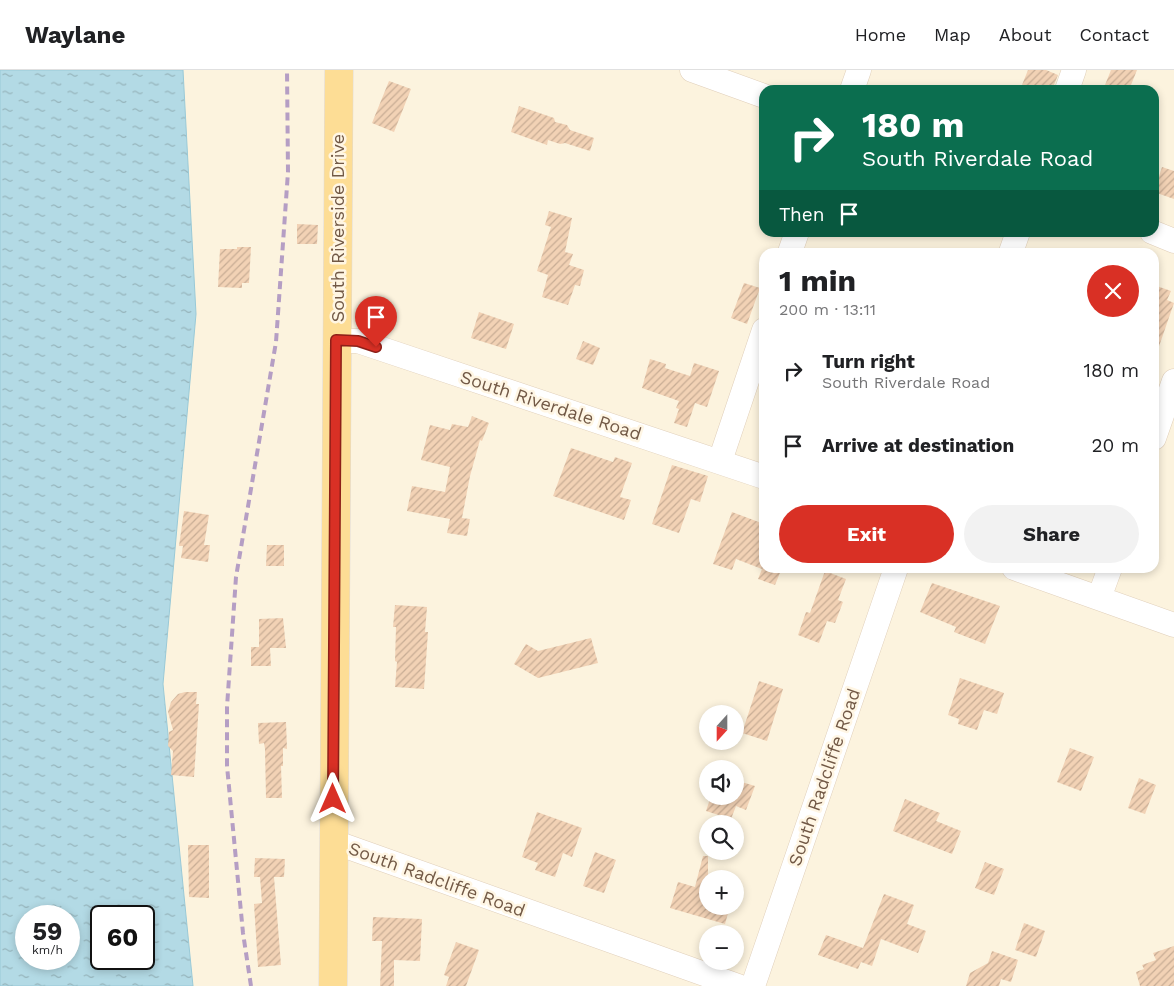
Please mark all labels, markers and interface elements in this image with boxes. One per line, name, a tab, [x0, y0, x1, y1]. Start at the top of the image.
text: Waylane	[25, 21, 125, 49]
text: Home	[855, 24, 906, 45]
text: Map	[934, 24, 971, 45]
text: About	[999, 24, 1051, 45]
text: Contact	[1079, 24, 1149, 45]
text: 180 m	[862, 104, 965, 146]
icon: right	[779, 105, 844, 170]
street label: South Riverside Drive	[327, 134, 348, 322]
text: South Riverdale Road	[862, 146, 1093, 171]
icon: arrive	[835, 200, 863, 228]
text: Then	[779, 203, 825, 226]
text: 1 min	[779, 263, 856, 298]
button: close	[1087, 265, 1139, 317]
pin	[355, 296, 397, 347]
text: 200 m · 13:11	[779, 300, 876, 319]
icon: arrive	[362, 303, 390, 331]
text: Turn right	[822, 350, 915, 373]
icon: right	[779, 357, 807, 385]
text: 180 m	[1083, 359, 1139, 382]
street label: South Riverdale Road	[458, 366, 644, 444]
text: South Riverdale Road	[822, 373, 990, 392]
icon: arrive	[779, 432, 807, 460]
text: Arrive at destination	[822, 434, 1014, 457]
text: 20 m	[1092, 434, 1139, 457]
button: Exit	[779, 505, 954, 563]
button: Share	[964, 505, 1139, 563]
street label: South Radcliffe Road	[784, 685, 864, 869]
north arrow	[699, 705, 744, 750]
map controls	[699, 705, 744, 970]
button: sound	[699, 760, 744, 805]
position arrow	[306, 772, 358, 824]
button: search	[699, 815, 744, 860]
street label: South Radcliffe Road	[346, 837, 528, 921]
button: +	[699, 870, 744, 915]
speed limit sign: 60	[90, 905, 155, 970]
text: 59	[33, 917, 62, 946]
button: −	[699, 925, 744, 970]
text: km/h	[32, 943, 63, 957]

